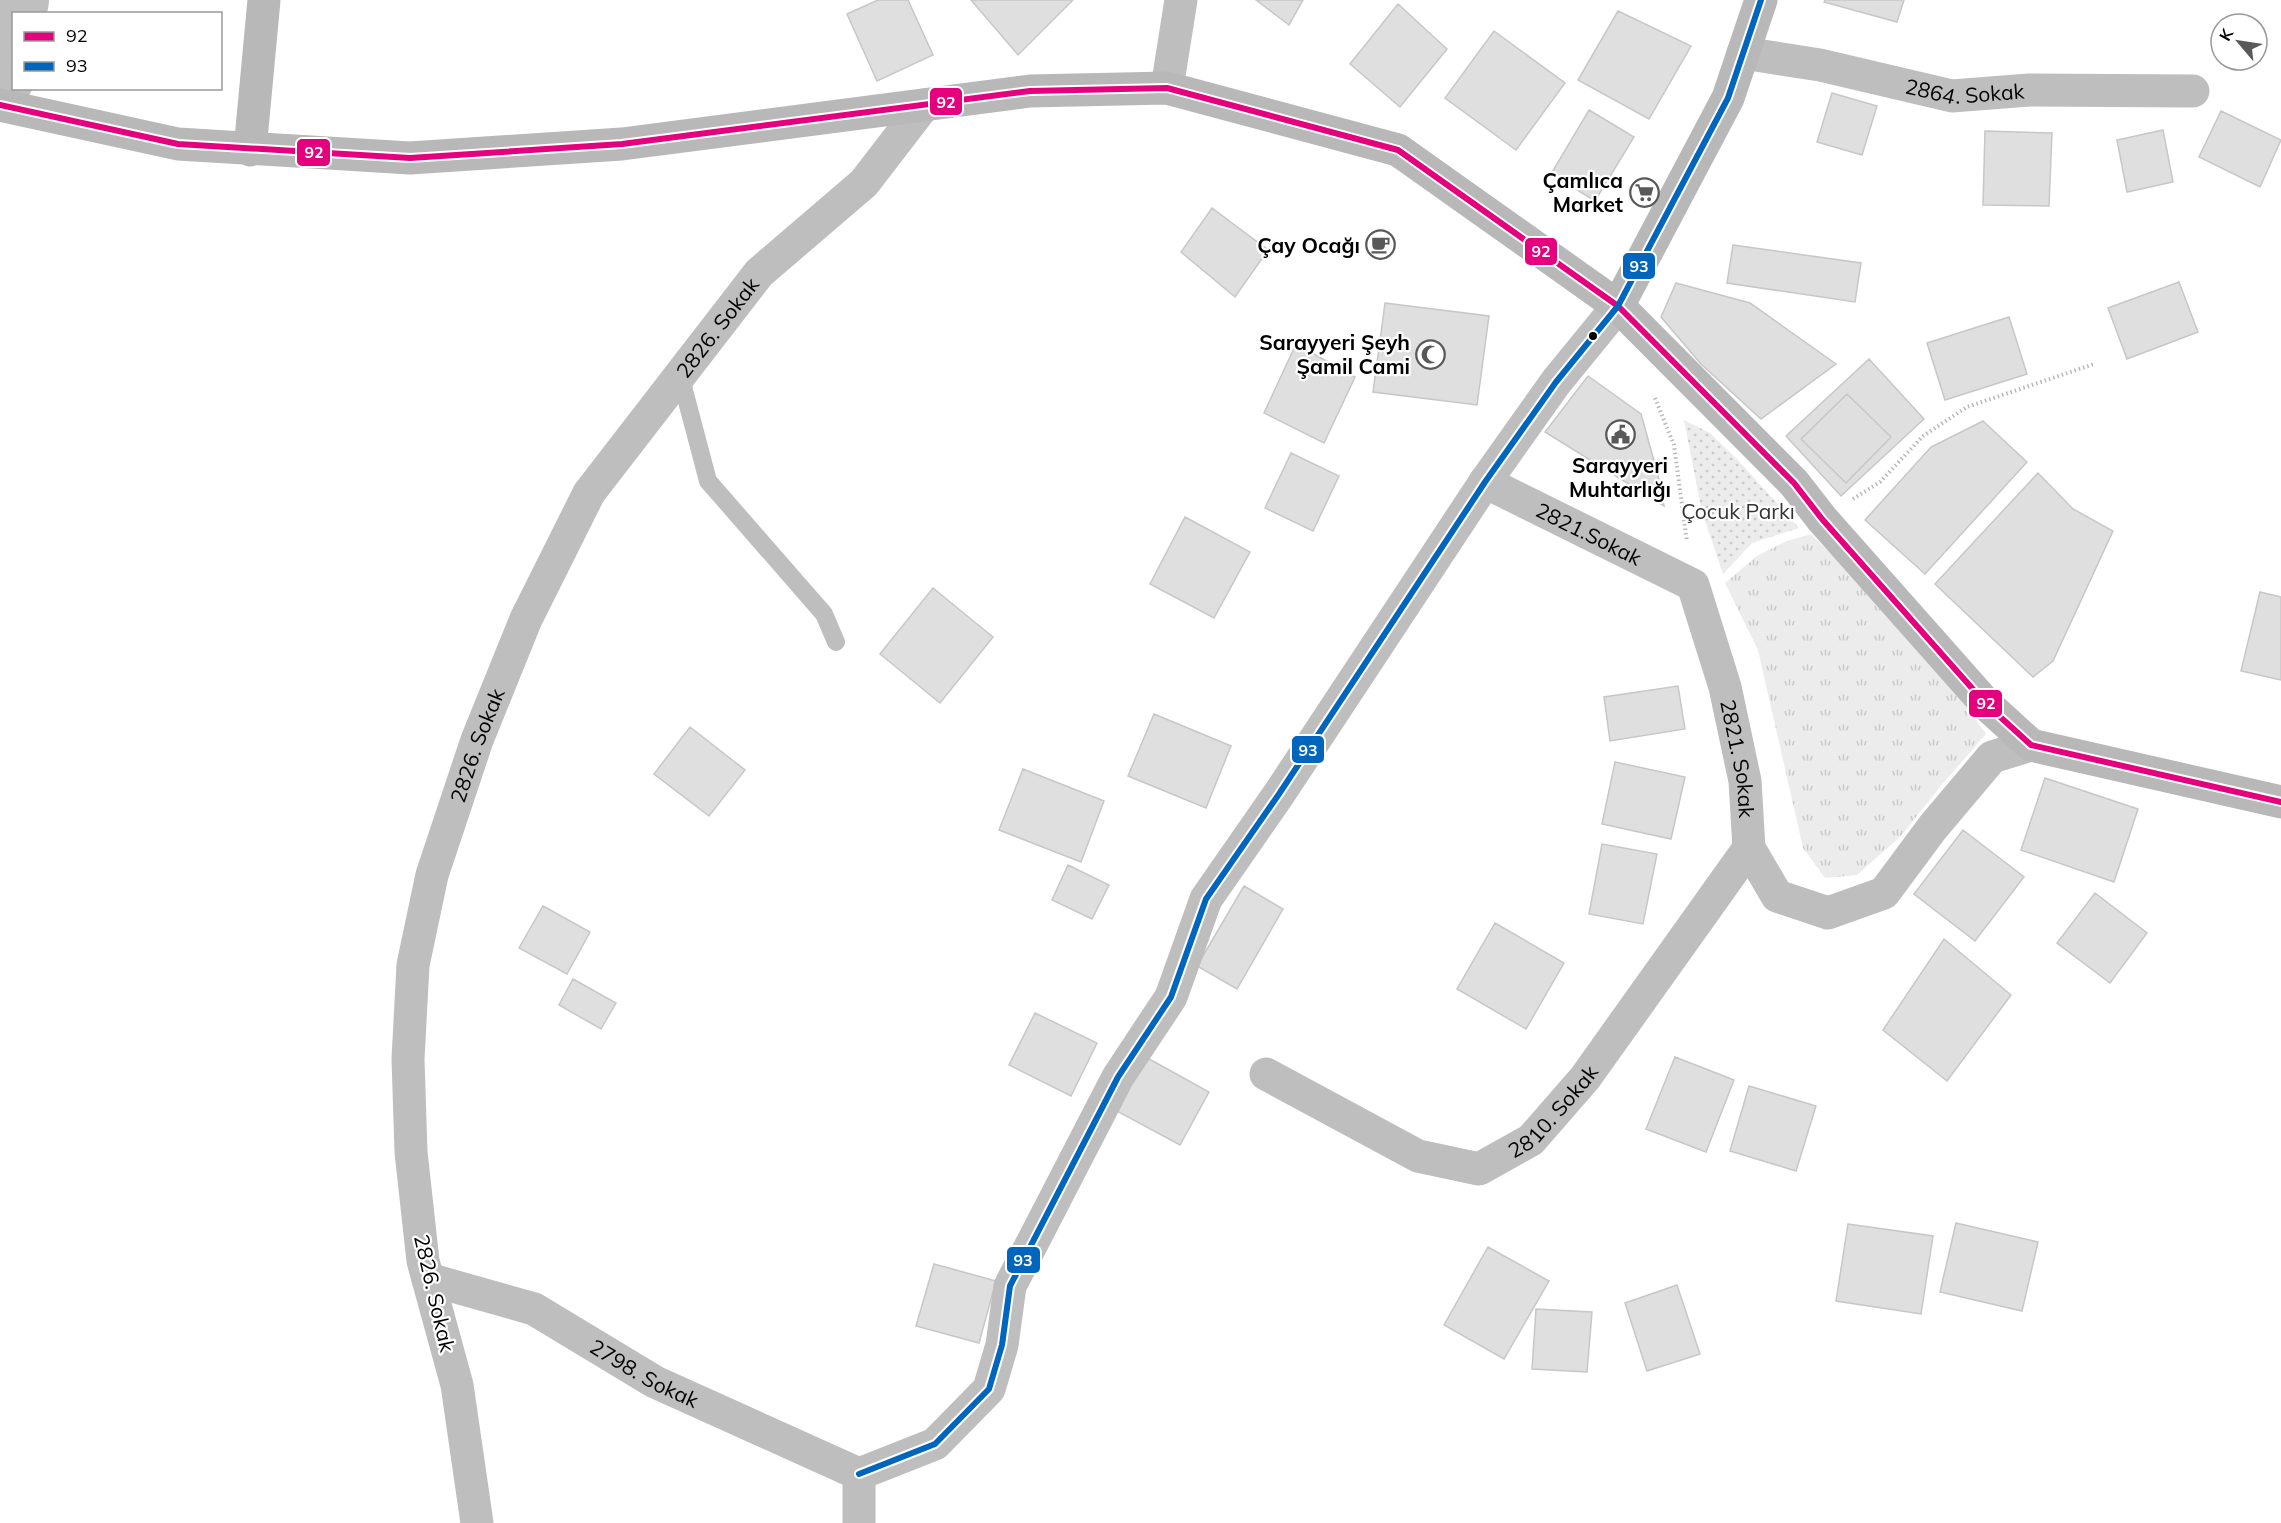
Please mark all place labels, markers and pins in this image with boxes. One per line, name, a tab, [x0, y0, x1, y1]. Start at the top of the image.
place label: Çamlıca Market	[1543, 167, 1623, 217]
supermarket icon: Çamlıca Market	[1628, 176, 1660, 208]
cafe icon: Çay Ocağı	[1365, 229, 1397, 261]
place label: Çay Ocağı	[1257, 232, 1360, 258]
place label: Sarayyeri Şeyh Şamil Cami	[1259, 329, 1410, 379]
unlabelled marker	[1587, 330, 1599, 342]
mosque icon: Sarayyeri Şeyh Şamil Cami	[1415, 338, 1447, 370]
public building icon: Sarayyeri Muhtarlığı	[1604, 418, 1636, 450]
place label: Sarayyeri Muhtarlığı	[1569, 452, 1671, 502]

